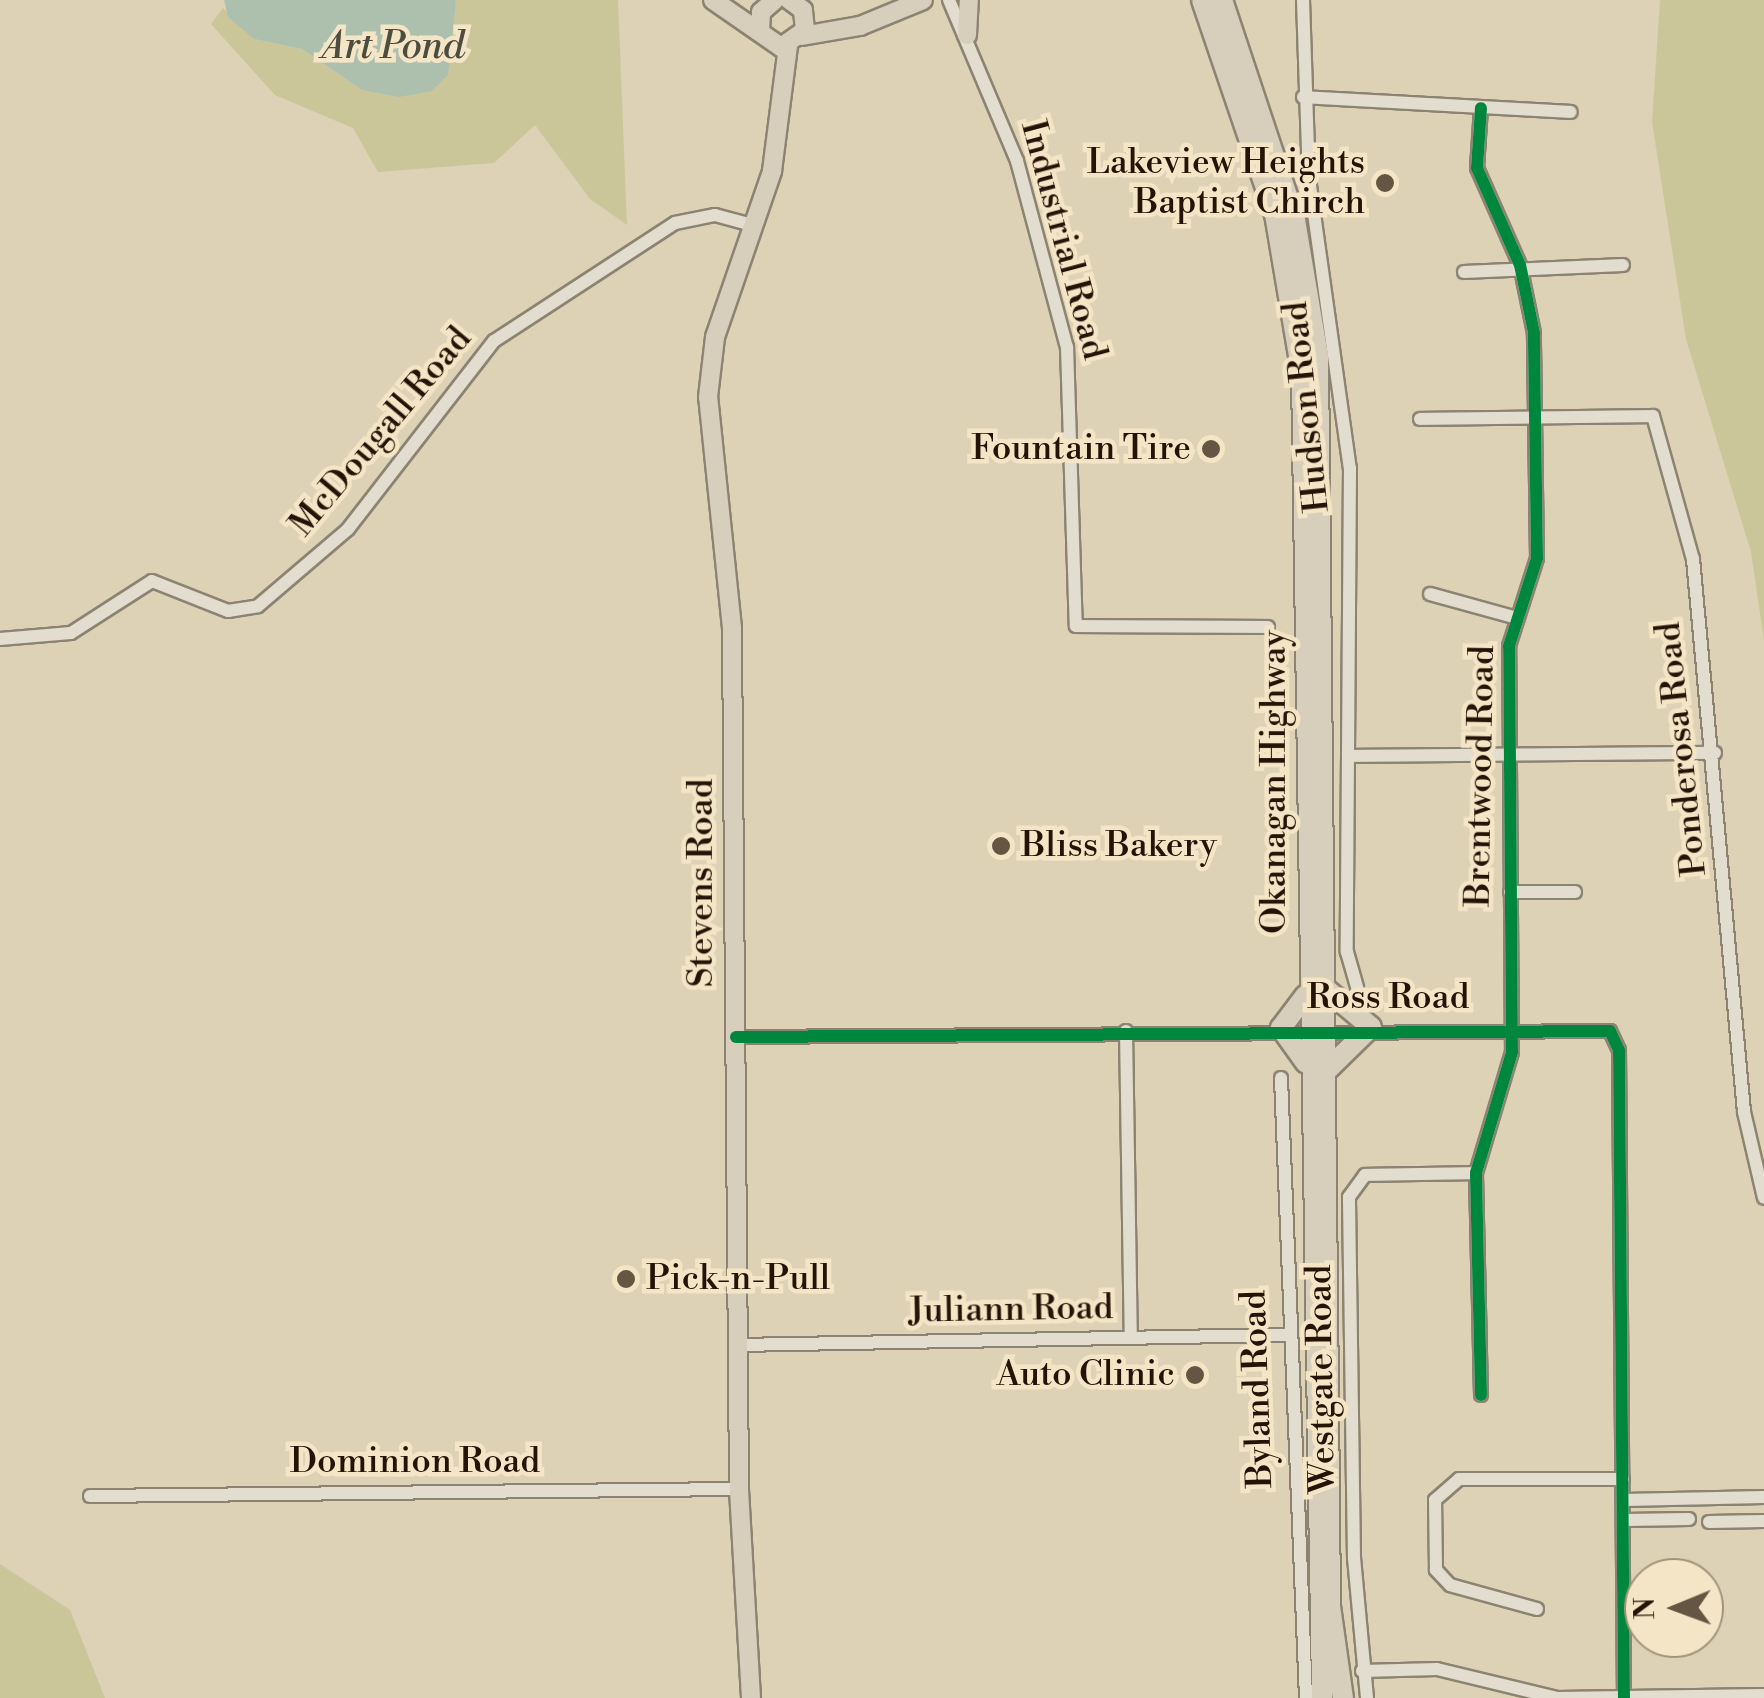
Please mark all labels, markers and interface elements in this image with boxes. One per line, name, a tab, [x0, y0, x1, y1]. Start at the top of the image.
water label: Art Pond	[322, 24, 464, 70]
street label: Industrial Road	[1011, 116, 1115, 364]
place label: Lakeview Heights Baptist Chirch	[1087, 142, 1365, 224]
marker: Lakeview Heights Baptist Chirch	[1374, 172, 1396, 194]
street label: Hudson Road	[1275, 299, 1339, 515]
street label: McDougall Road	[281, 319, 481, 545]
place label: Fountain Tire	[971, 428, 1191, 470]
marker: Fountain Tire	[1200, 438, 1222, 460]
street label: Ponderosa Road	[1648, 620, 1716, 878]
street label: Okanagan Highway	[1254, 630, 1296, 934]
street label: Brentwood Road	[1458, 645, 1504, 907]
street label: Stevens Road	[681, 779, 723, 987]
place label: Bliss Bakery	[1021, 825, 1217, 867]
marker: Bliss Bakery	[990, 835, 1012, 857]
street label: Ross Road	[1307, 977, 1469, 1019]
place label: Pick-n-Pull	[646, 1258, 830, 1300]
street label: Westgate Road	[1299, 1264, 1345, 1494]
marker: Pick-n-Pull	[615, 1268, 637, 1290]
street label: Juliann Road	[908, 1287, 1114, 1333]
street label: Byland Road	[1234, 1289, 1282, 1489]
place label: Auto Clinic	[996, 1354, 1175, 1396]
marker: Auto Clinic	[1184, 1364, 1206, 1386]
street label: Dominion Road	[290, 1441, 540, 1483]
north arrow	[1624, 1558, 1724, 1658]
text: N	[1628, 1597, 1663, 1620]

